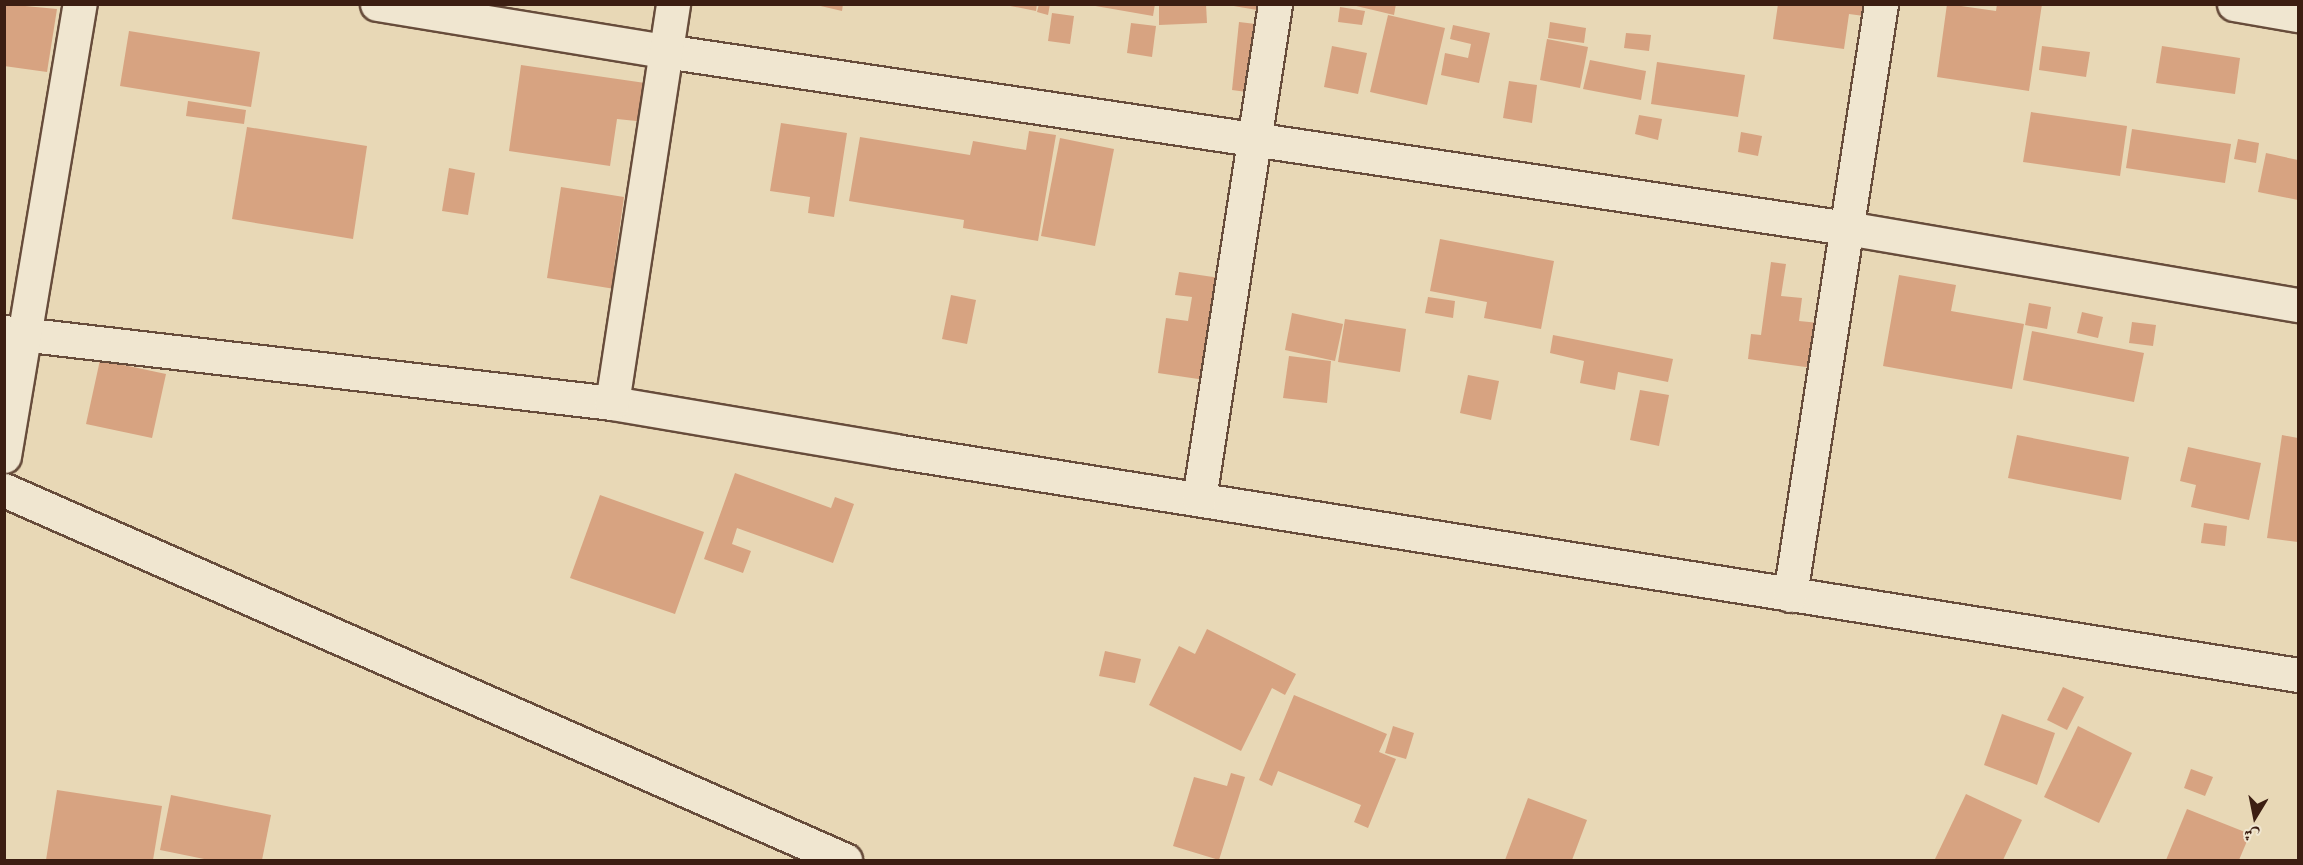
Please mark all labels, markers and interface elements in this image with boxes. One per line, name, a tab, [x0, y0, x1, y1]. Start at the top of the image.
north arrow	[2225, 787, 2285, 847]
text: ش	[2242, 823, 2262, 847]

